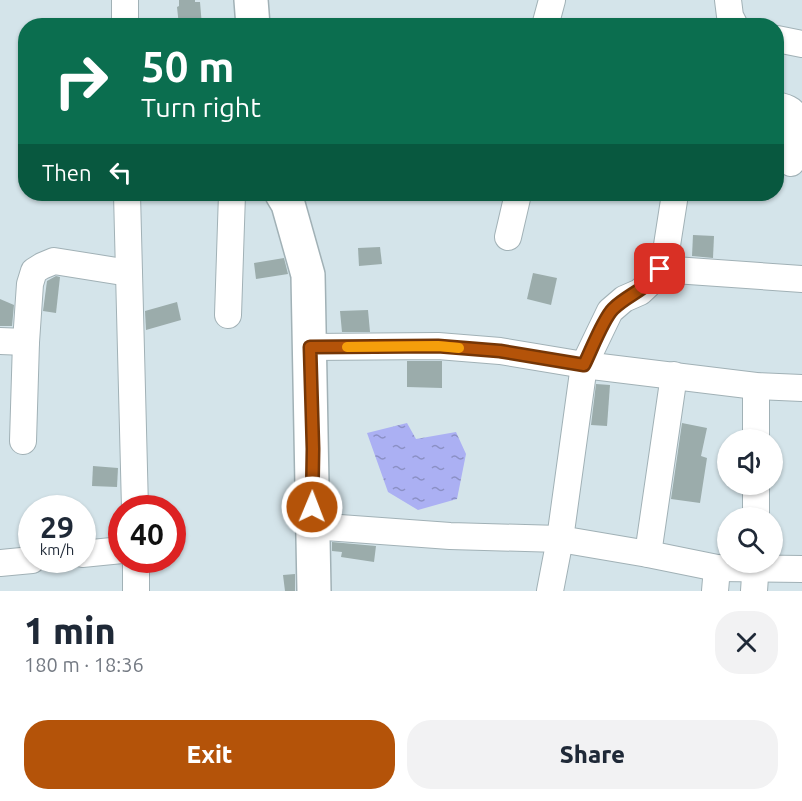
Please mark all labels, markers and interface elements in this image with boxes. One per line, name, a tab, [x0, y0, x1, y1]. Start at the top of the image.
icon: right	[42, 42, 120, 120]
text: 50 m	[141, 43, 235, 90]
text: Turn right	[141, 92, 261, 122]
icon: left	[104, 156, 137, 189]
text: Then	[42, 160, 92, 185]
pin	[634, 243, 685, 294]
icon: arrive	[643, 252, 676, 285]
map controls	[717, 429, 783, 573]
button: sound	[717, 429, 783, 495]
position arrow	[280, 475, 344, 539]
speed limit sign: 40	[108, 495, 186, 573]
button: search	[717, 507, 783, 573]
text: 29	[40, 510, 74, 544]
text: km/h	[40, 541, 74, 558]
text: 1 min	[24, 610, 116, 651]
button: close	[715, 611, 778, 674]
text: 180 m · 18:36	[24, 653, 144, 676]
button: Exit	[24, 720, 395, 789]
button: Share	[407, 720, 778, 789]

